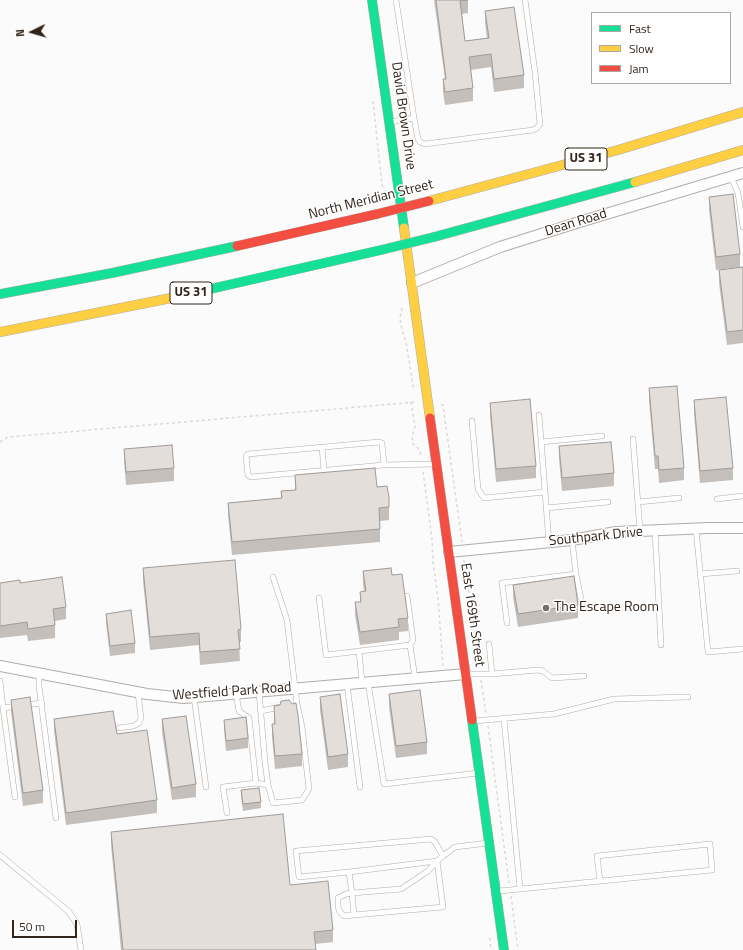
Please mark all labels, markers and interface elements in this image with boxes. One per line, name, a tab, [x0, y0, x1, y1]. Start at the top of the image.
north arrow	[12, 12, 52, 52]
legend	[591, 12, 731, 84]
text: Fast	[629, 19, 651, 38]
text: N	[12, 29, 28, 38]
text: Slow	[629, 39, 654, 58]
text: Jam	[629, 59, 649, 78]
street label: David Brown Drive	[387, 61, 419, 171]
road number: US 31	[565, 148, 607, 170]
street label: North Meridian Street	[307, 176, 435, 224]
street label: Dean Road	[543, 206, 609, 240]
road number: US 31	[170, 282, 212, 304]
street label: Southpark Drive	[548, 524, 644, 550]
street label: East 169th Street	[456, 562, 488, 668]
place label: The Escape Room	[554, 600, 659, 616]
marker: The Escape Room	[541, 603, 551, 613]
street label: Westfield Park Road	[172, 679, 292, 705]
scale bar	[14, 912, 79, 938]
text: 50 m	[19, 917, 45, 936]

